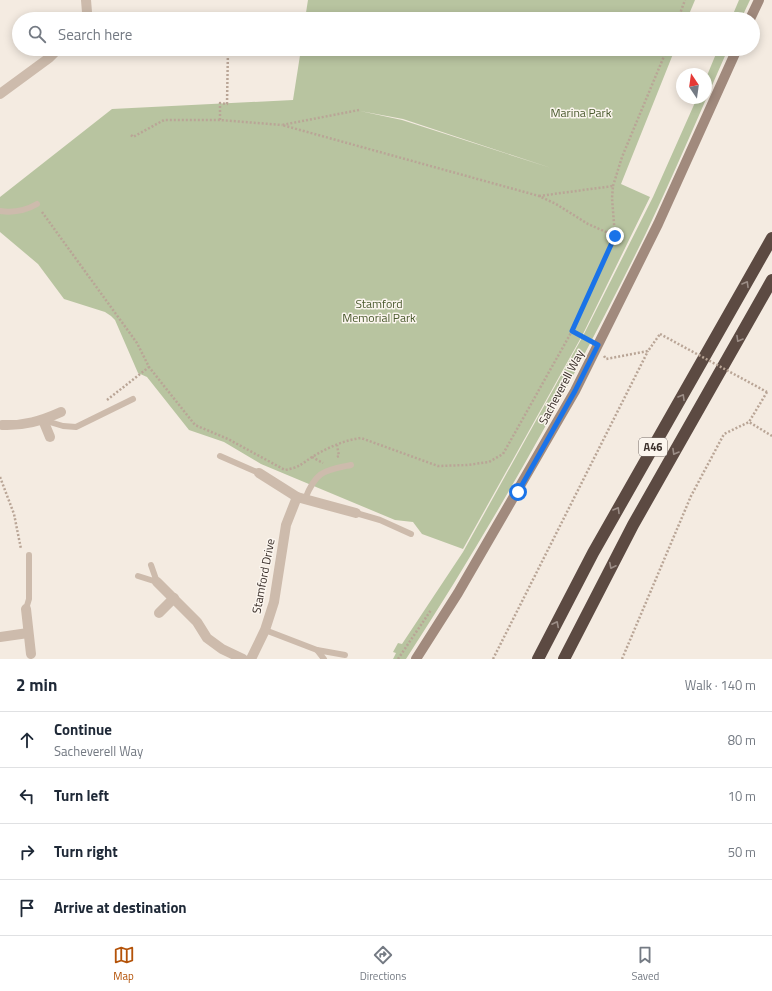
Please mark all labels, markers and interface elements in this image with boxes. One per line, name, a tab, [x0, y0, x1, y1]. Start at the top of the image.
search box	[12, 12, 760, 56]
icon: search	[26, 23, 48, 45]
text: Search here	[58, 23, 132, 46]
north arrow	[676, 68, 712, 104]
park label: Marina Park	[551, 103, 612, 122]
route end	[606, 227, 624, 245]
one-way arrow	[742, 281, 749, 288]
park label: Stamford Memorial Park	[342, 294, 416, 327]
one-way arrow	[736, 335, 743, 342]
street label: Sacheverell Way	[533, 346, 589, 428]
one-way arrow	[677, 394, 684, 401]
road number: A46	[639, 438, 667, 456]
one-way arrow	[672, 448, 679, 455]
route start	[509, 483, 527, 501]
one-way arrow	[613, 507, 620, 514]
street label: Stamford Drive	[246, 537, 280, 615]
one-way arrow	[610, 561, 617, 569]
one-way arrow	[551, 621, 559, 629]
text: 2 min	[16, 672, 57, 698]
text: Walk · 140 m	[685, 675, 756, 695]
text: Continue	[54, 718, 112, 741]
icon: ahead	[16, 729, 38, 751]
text: 80 m	[728, 730, 756, 750]
text: Sacheverell Way	[54, 741, 143, 761]
text: Turn left	[54, 784, 109, 807]
icon: left	[16, 785, 38, 807]
text: 10 m	[728, 786, 756, 806]
text: Turn right	[54, 840, 118, 863]
icon: right	[16, 841, 38, 863]
text: 50 m	[728, 842, 756, 862]
text: Arrive at destination	[54, 896, 187, 919]
icon: arrive	[16, 897, 38, 919]
tab: Map	[113, 944, 135, 984]
tab: Directions	[360, 944, 406, 984]
tab: Saved	[631, 944, 659, 984]

